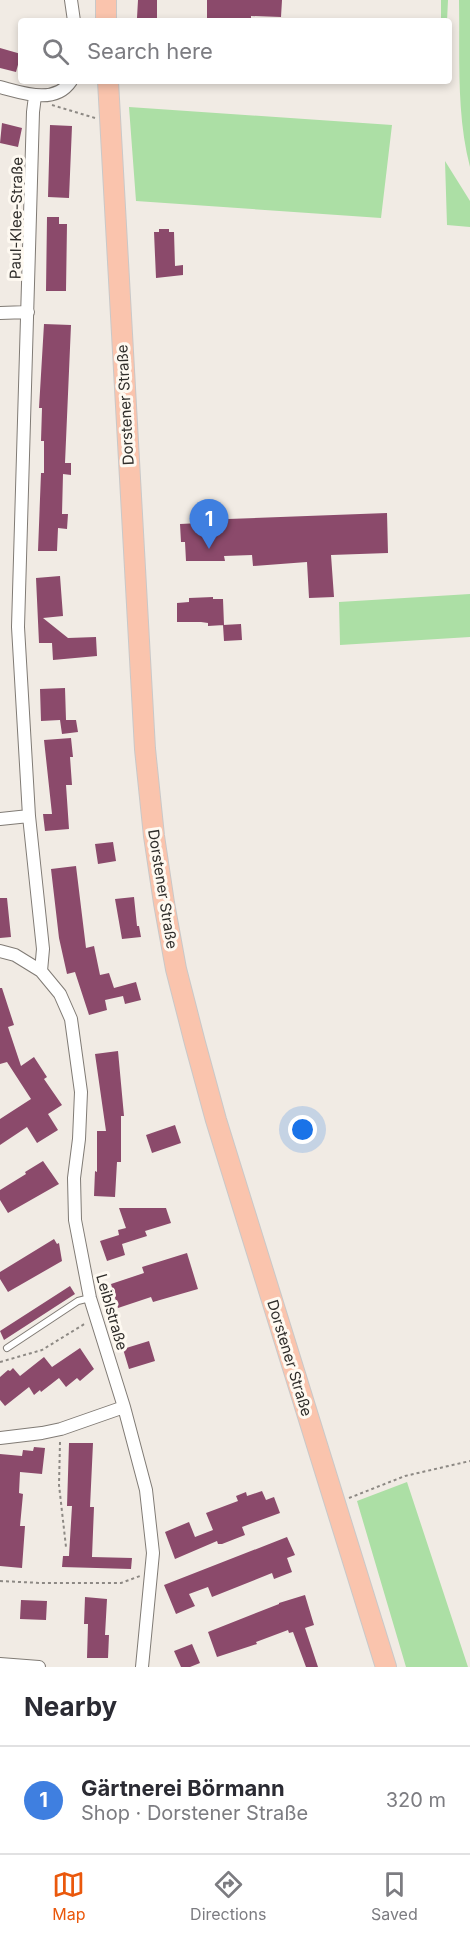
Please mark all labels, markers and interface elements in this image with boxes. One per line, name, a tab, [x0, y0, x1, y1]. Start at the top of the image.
search box	[18, 18, 452, 84]
icon: search	[39, 35, 72, 68]
text: Search here	[87, 38, 213, 64]
street label: Paul-Klee-Straße	[5, 157, 27, 279]
street label: Dorstener Straße	[112, 344, 138, 466]
pin: 1	[190, 500, 228, 549]
street label: Dorstener Straße	[144, 828, 182, 950]
your location	[288, 1115, 317, 1144]
street label: Leiblstraße	[92, 1272, 132, 1352]
street label: Dorstener Straße	[263, 1297, 317, 1419]
text: Nearby	[24, 1691, 117, 1722]
text: Gärtnerei Börmann	[81, 1775, 285, 1801]
text: 1	[39, 1788, 48, 1812]
text: 320 m	[386, 1788, 446, 1812]
text: Shop · Dorstener Straße	[81, 1801, 308, 1825]
tab: Map	[52, 1868, 86, 1924]
tab: Directions	[190, 1868, 266, 1924]
tab: Saved	[371, 1868, 418, 1924]

